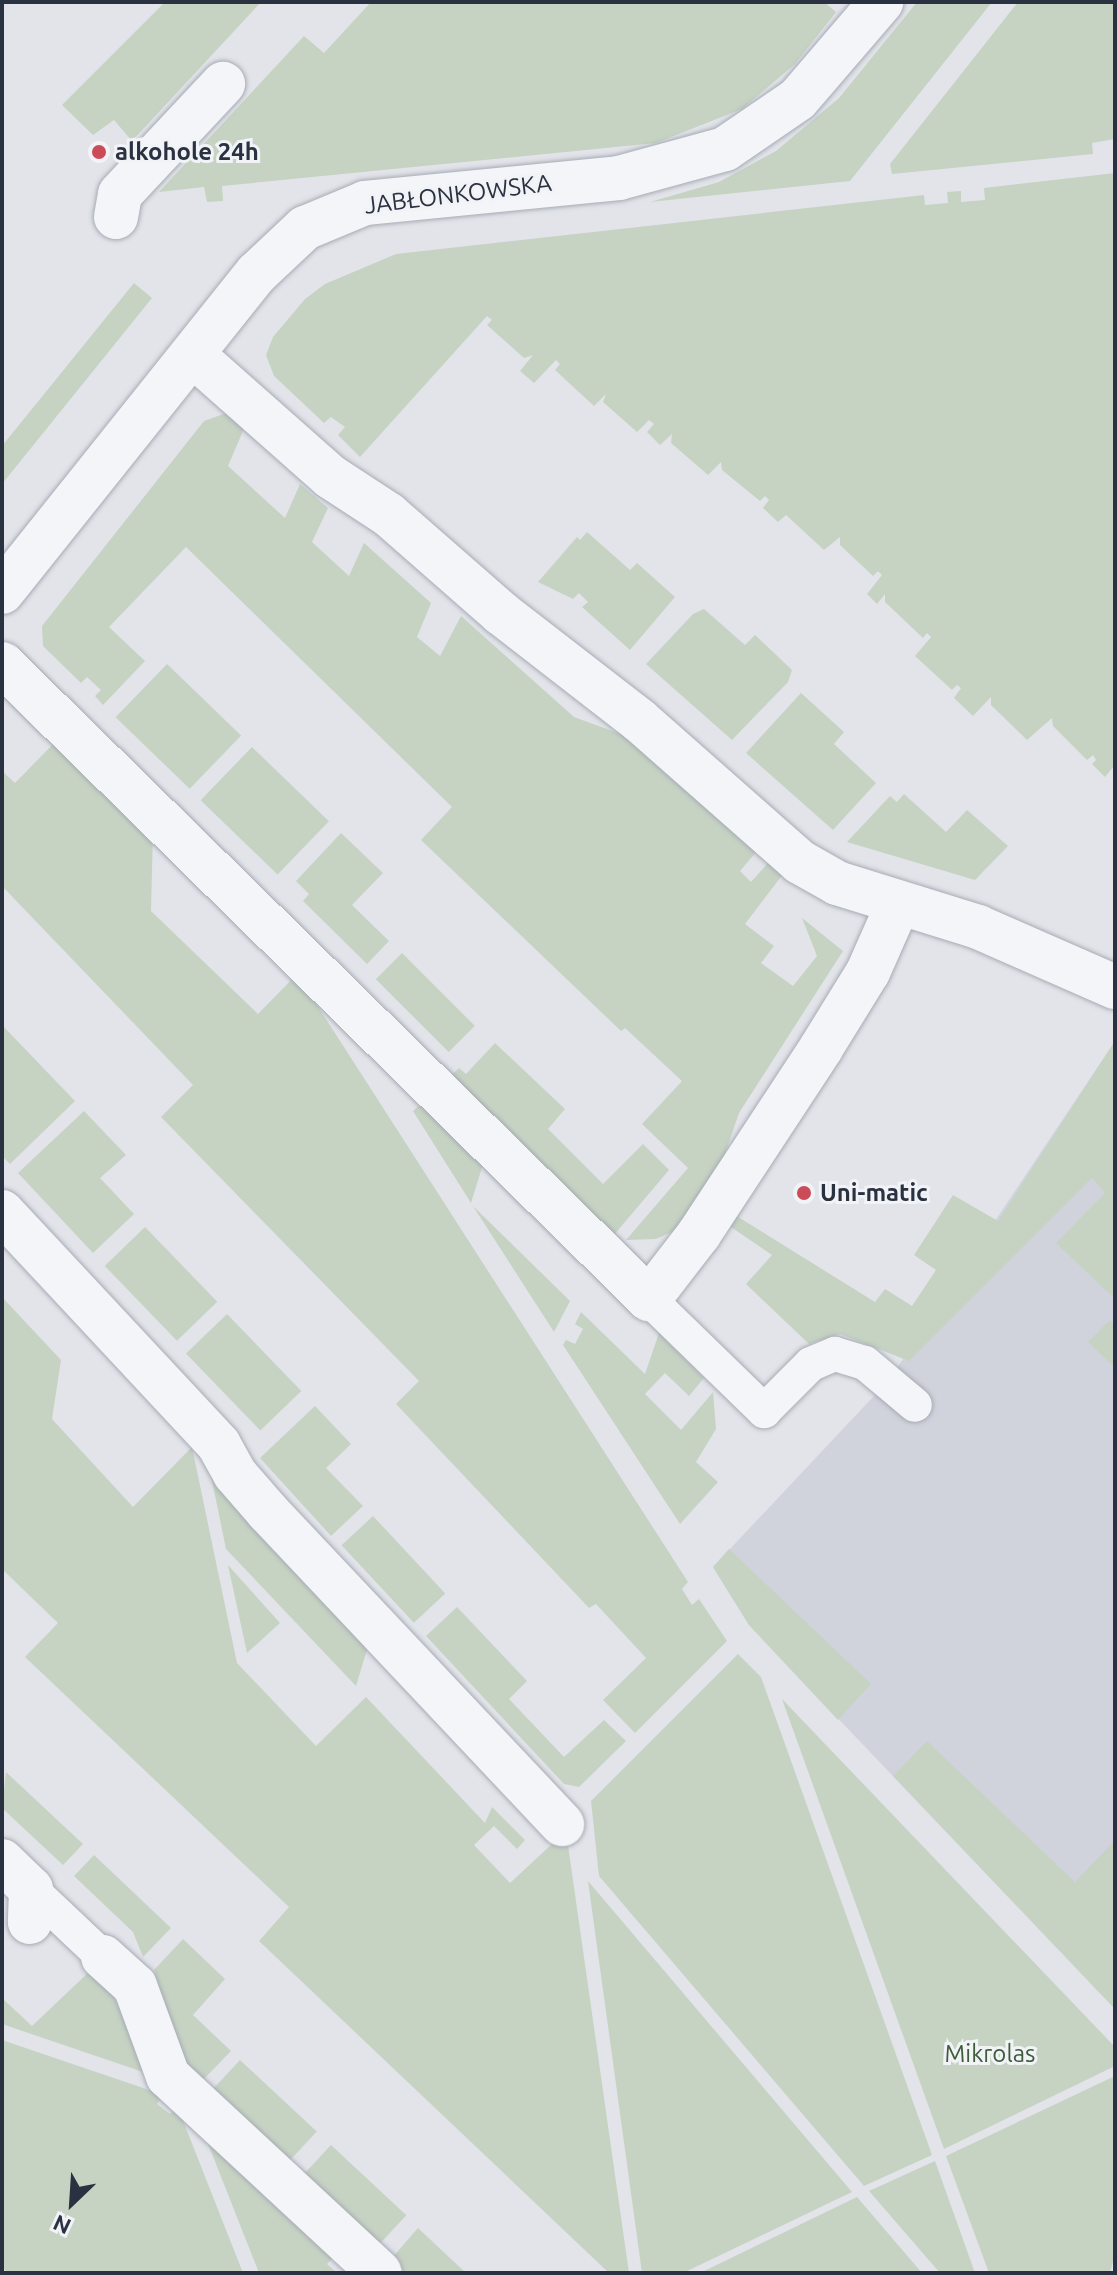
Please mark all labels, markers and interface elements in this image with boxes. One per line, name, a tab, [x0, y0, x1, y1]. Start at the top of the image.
place label: alkohole 24h	[115, 138, 259, 166]
marker: alkohole 24h	[90, 143, 108, 161]
street label: JABŁONKOWSKA	[363, 168, 553, 220]
place label: Uni-matic	[820, 1179, 928, 1207]
marker: Uni-matic	[795, 1184, 813, 1202]
park label: Mikrolas	[944, 2040, 1036, 2068]
north arrow	[32, 2163, 112, 2243]
text: N	[49, 2210, 74, 2240]

